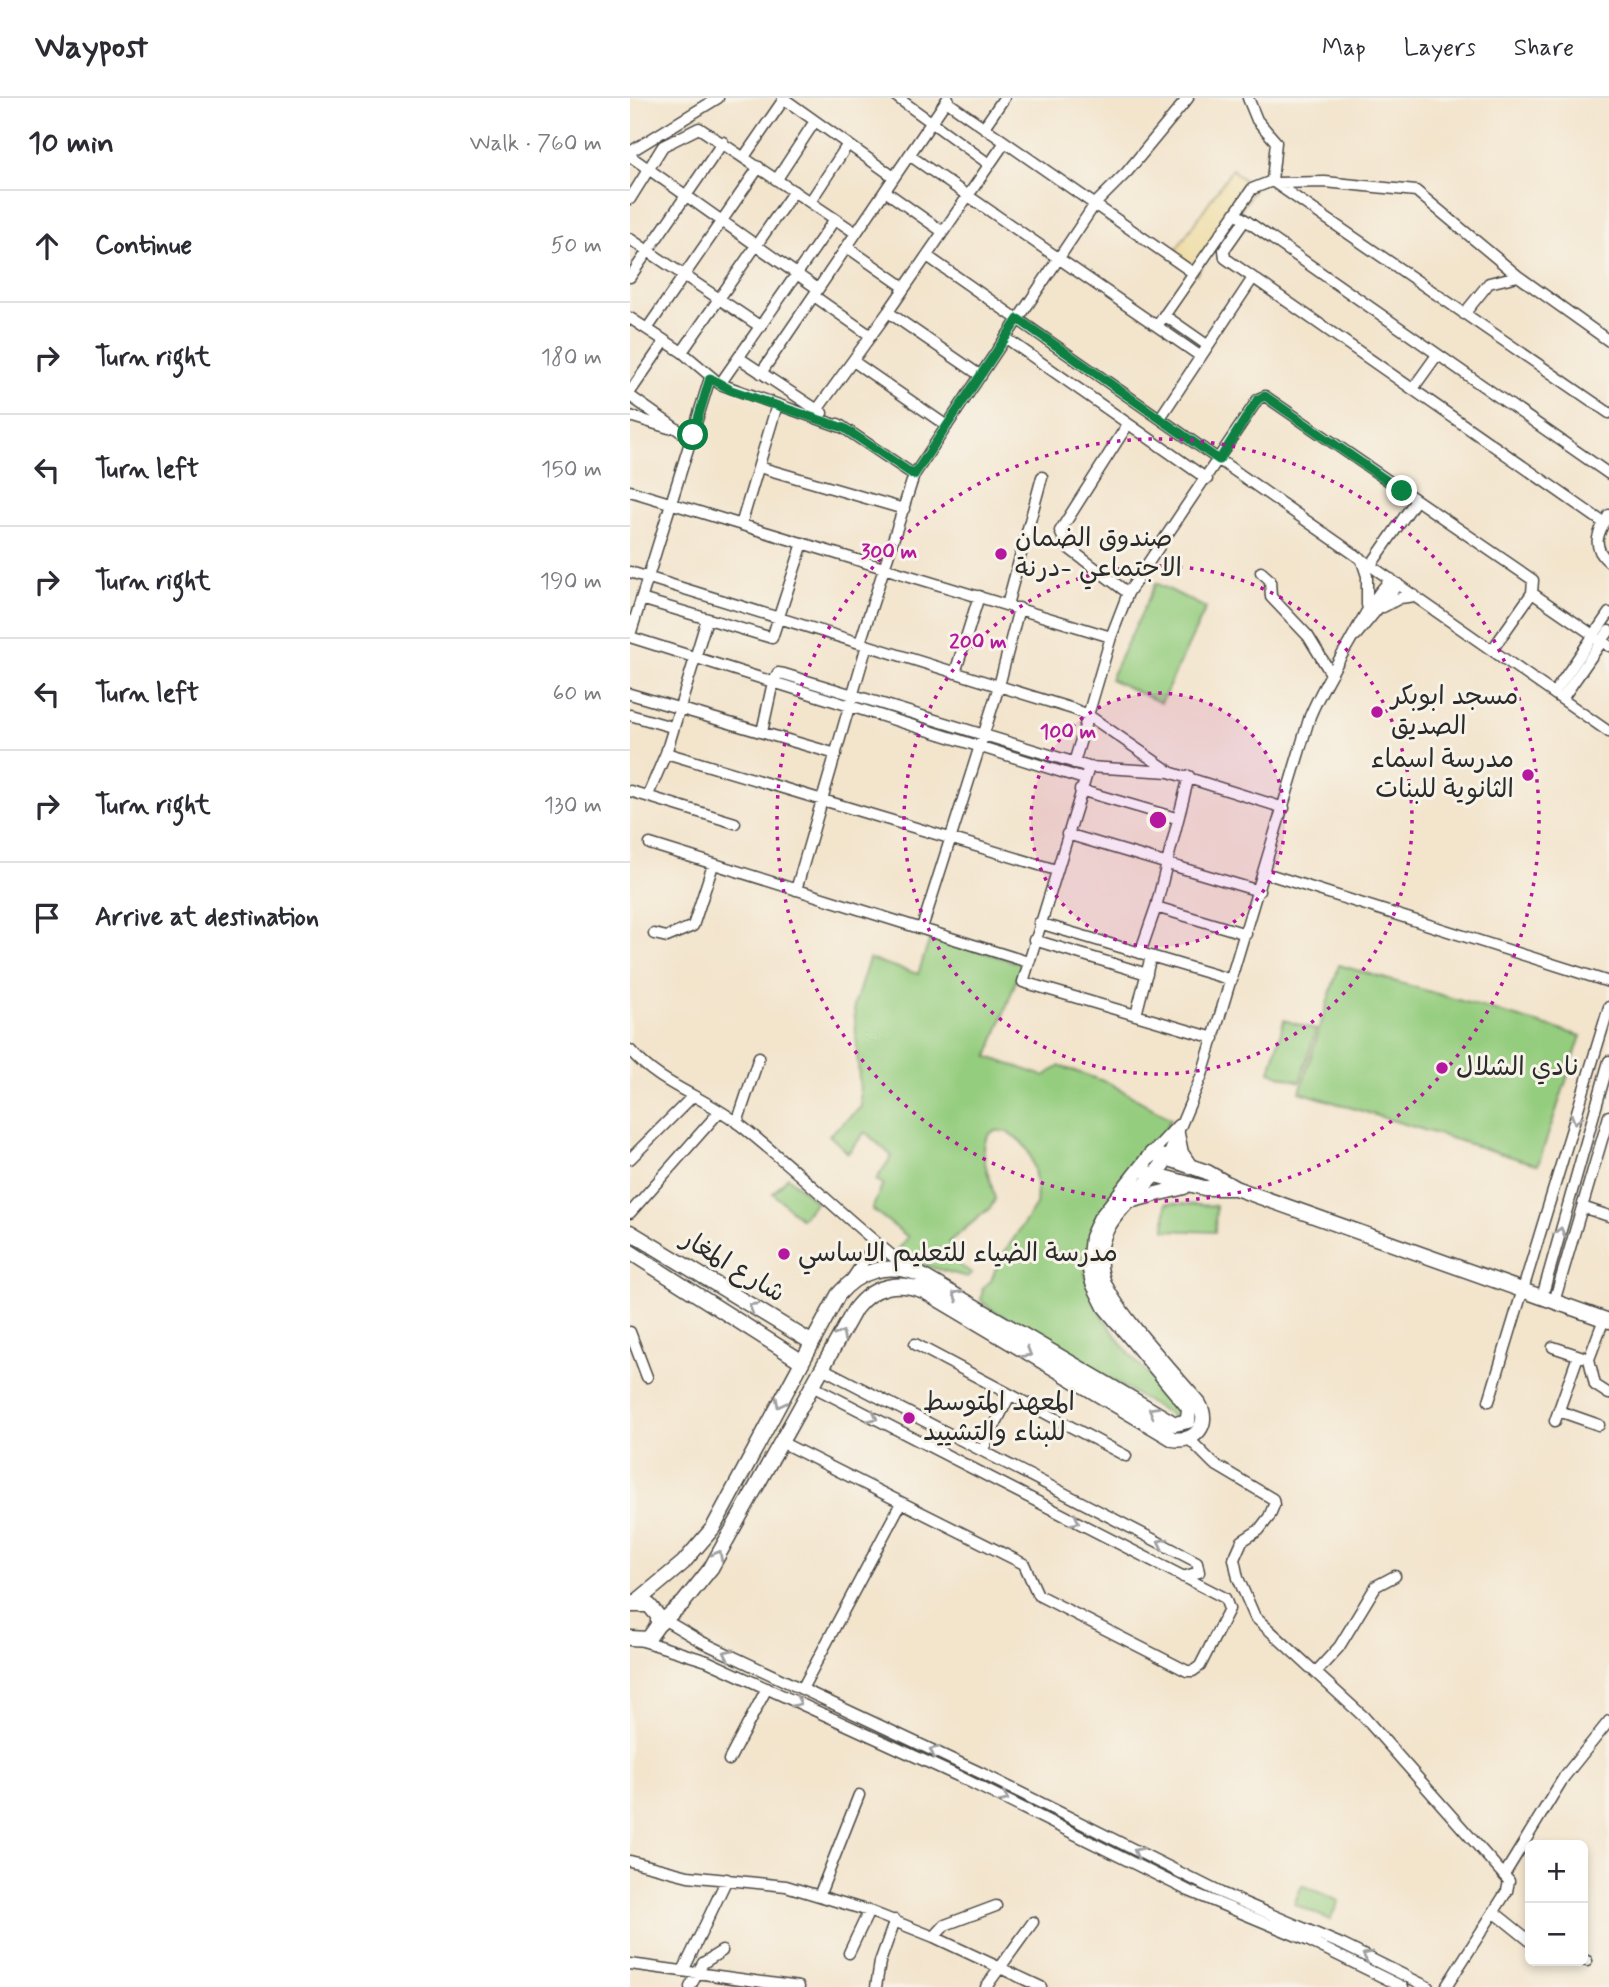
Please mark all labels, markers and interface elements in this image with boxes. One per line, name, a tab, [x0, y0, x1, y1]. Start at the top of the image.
text: Waypost	[35, 26, 148, 70]
text: Map	[1322, 33, 1366, 64]
text: Layers	[1404, 33, 1476, 64]
text: Share	[1514, 33, 1574, 64]
text: 10 min	[28, 124, 114, 163]
text: Walk · 760 m	[470, 129, 602, 159]
icon: ahead	[28, 227, 66, 265]
text: Continue	[95, 229, 192, 263]
text: 50 m	[551, 231, 602, 261]
icon: right	[28, 339, 66, 377]
text: Turn right	[95, 341, 211, 375]
text: 180 m	[541, 343, 602, 373]
route start	[677, 419, 708, 450]
icon: left	[28, 451, 66, 489]
text: Turn left	[95, 453, 199, 487]
text: 150 m	[541, 455, 602, 485]
route end	[1386, 475, 1417, 506]
place label: صندوق الضمان الاجتماعي -درنة	[1015, 522, 1182, 590]
text: 300 m	[861, 538, 918, 566]
marker: صندوق الضمان الاجتماعي -درنة	[993, 546, 1009, 562]
icon: right	[28, 563, 66, 601]
text: Turn right	[95, 565, 211, 599]
text: 190 m	[540, 567, 602, 597]
text: 200 m	[949, 628, 1007, 656]
icon: left	[28, 675, 66, 713]
text: Turn left	[95, 677, 199, 711]
text: 60 m	[553, 679, 602, 709]
place label: مسجد ابوبكر الصديق	[1389, 680, 1518, 744]
marker: مسجد ابوبكر الصديق	[1369, 704, 1385, 720]
text: 100 m	[1040, 718, 1096, 746]
place label: مدرسة اسماء الثانوية للبنات	[1371, 743, 1514, 807]
marker: مدرسة اسماء الثانوية للبنات	[1520, 767, 1536, 783]
icon: right	[28, 787, 66, 825]
text: Turn right	[95, 789, 211, 823]
text: 130 m	[544, 791, 602, 821]
centre of rings	[1146, 808, 1170, 832]
icon: arrive	[28, 899, 66, 937]
text: Arrive at destination	[95, 901, 319, 935]
place label: نادي الشلال	[1456, 1051, 1579, 1085]
marker: نادي الشلال	[1434, 1060, 1450, 1076]
one-way arrow	[1569, 1113, 1584, 1125]
street label: شارع المغار	[673, 1222, 791, 1311]
one-way arrow	[1552, 1226, 1567, 1238]
place label: مدرسة الضياء للتعليم الاساسي	[798, 1237, 1118, 1275]
marker: مدرسة الضياء للتعليم الاساسي	[776, 1246, 792, 1262]
one-way arrow	[951, 1291, 964, 1304]
one-way arrow	[747, 1302, 760, 1315]
one-way arrow	[833, 1330, 846, 1342]
one-way arrow	[1019, 1344, 1032, 1357]
place label: المعهد المتوسط للبناء والتشييد	[923, 1386, 1075, 1450]
one-way arrow	[774, 1396, 788, 1408]
one-way arrow	[1147, 1406, 1160, 1419]
one-way arrow	[866, 1408, 878, 1422]
marker: المعهد المتوسط للبناء والتشييد	[901, 1410, 917, 1426]
one-way arrow	[1068, 1513, 1080, 1526]
one-way arrow	[1157, 1538, 1170, 1552]
one-way arrow	[710, 1550, 723, 1562]
one-way arrow	[723, 1648, 735, 1662]
one-way arrow	[790, 1694, 802, 1708]
one-way arrow	[929, 1745, 941, 1759]
one-way arrow	[997, 1790, 1009, 1804]
map controls	[1525, 1840, 1588, 1966]
button: +	[1525, 1840, 1588, 1903]
one-way arrow	[1132, 1847, 1145, 1861]
button: −	[1525, 1903, 1588, 1966]
one-way arrow	[1362, 1951, 1374, 1965]

